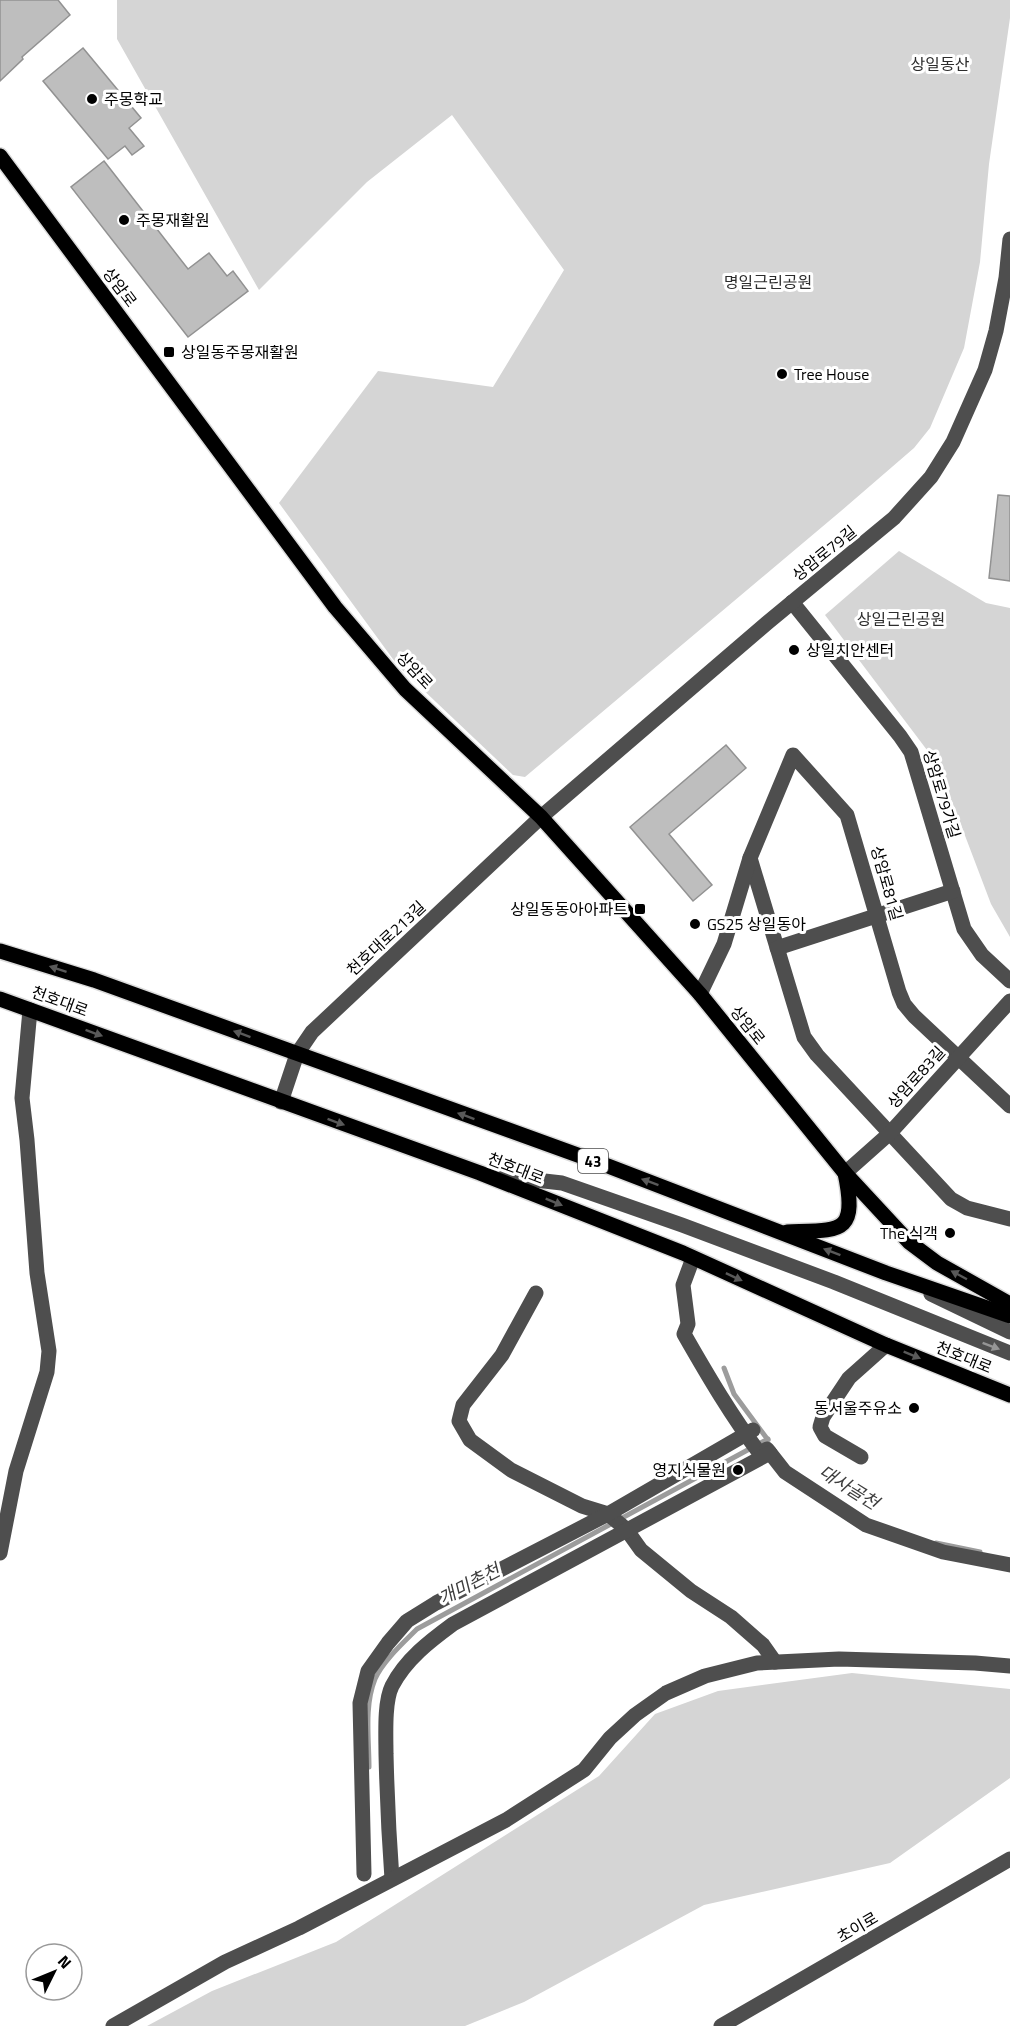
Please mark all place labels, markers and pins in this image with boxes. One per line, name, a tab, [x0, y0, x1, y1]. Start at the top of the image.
place label: 주몽학교	[104, 87, 163, 111]
marker: 주몽학교	[85, 92, 99, 106]
place label: 주몽재활원	[136, 208, 210, 232]
marker: 주몽재활원	[117, 213, 131, 227]
place label: 상일동주몽재활원	[181, 340, 299, 364]
marker: 상일동주몽재활원	[162, 345, 176, 359]
place label: Tree House	[794, 362, 869, 386]
marker: Tree House	[775, 367, 789, 381]
place label: 상일치안센터	[806, 638, 894, 662]
marker: 상일치안센터	[787, 643, 801, 657]
place label: 상일동동아아파트	[510, 897, 628, 921]
marker: 상일동동아아파트	[633, 902, 647, 916]
place label: GS25 상일동아	[707, 912, 806, 936]
marker: GS25 상일동아	[688, 917, 702, 931]
place label: The 식객	[880, 1221, 938, 1245]
marker: The 식객	[943, 1226, 957, 1240]
place label: 동서울주유소	[814, 1396, 902, 1420]
marker: 동서울주유소	[907, 1401, 921, 1415]
place label: 영지식물원	[652, 1458, 726, 1482]
marker: 영지식물원	[731, 1463, 745, 1477]

